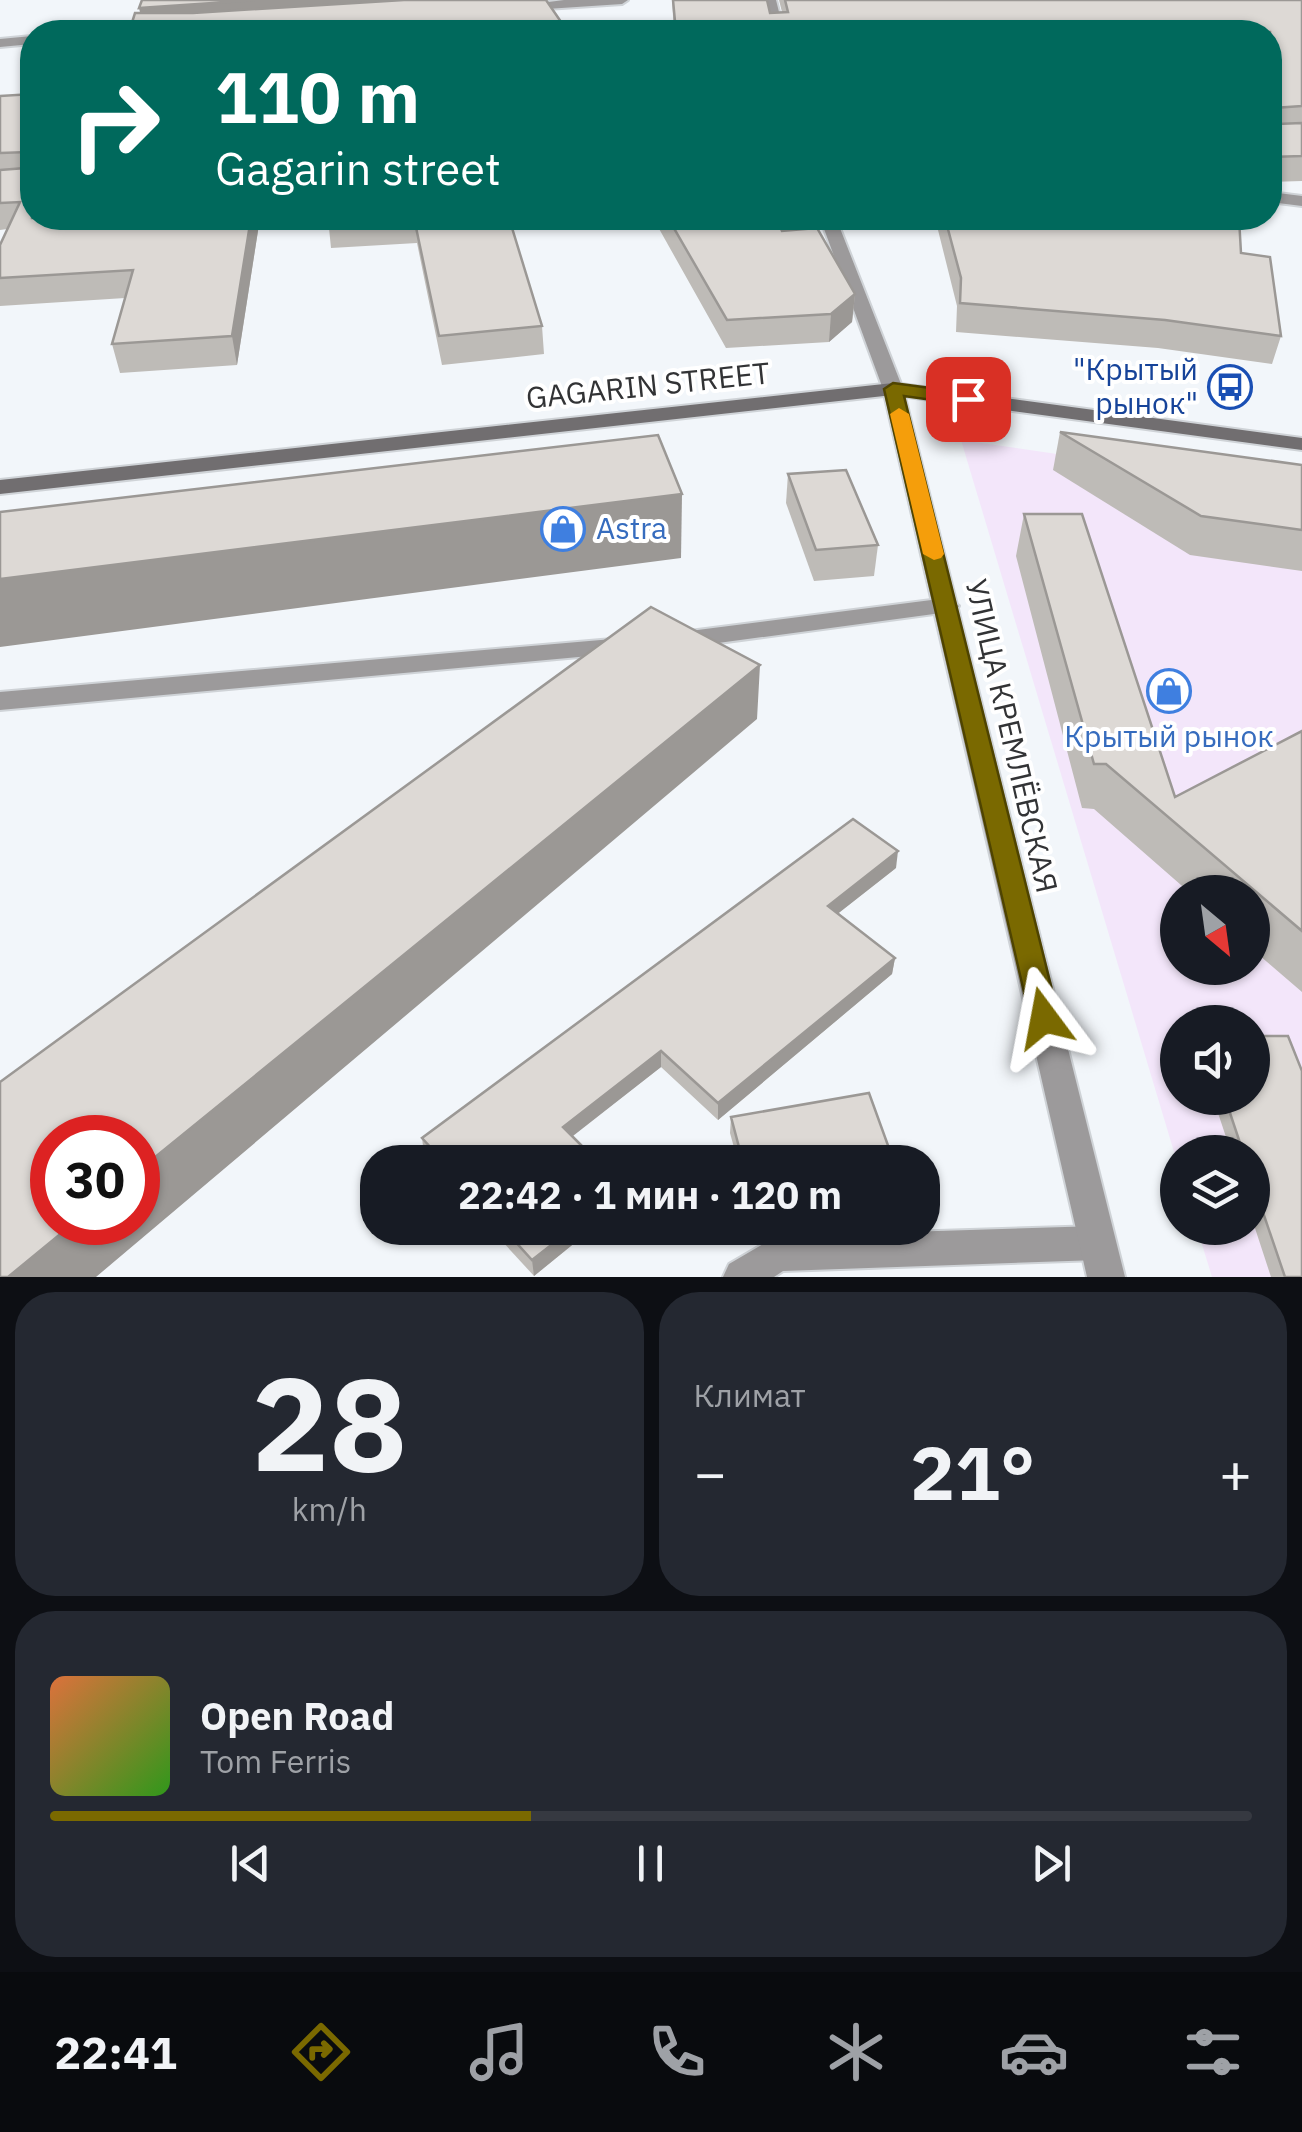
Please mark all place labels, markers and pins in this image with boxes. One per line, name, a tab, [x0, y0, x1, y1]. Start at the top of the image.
place label: "Крытый рынок"	[1073, 349, 1198, 422]
pin	[926, 357, 1011, 442]
bus stop icon: "Крытый рынок"	[1207, 364, 1253, 410]
shop icon: Astra	[540, 506, 586, 552]
place label: Astra	[596, 508, 667, 547]
shop icon: Крытый рынок	[1146, 668, 1192, 714]
place label: Крытый рынок	[1064, 716, 1274, 755]

